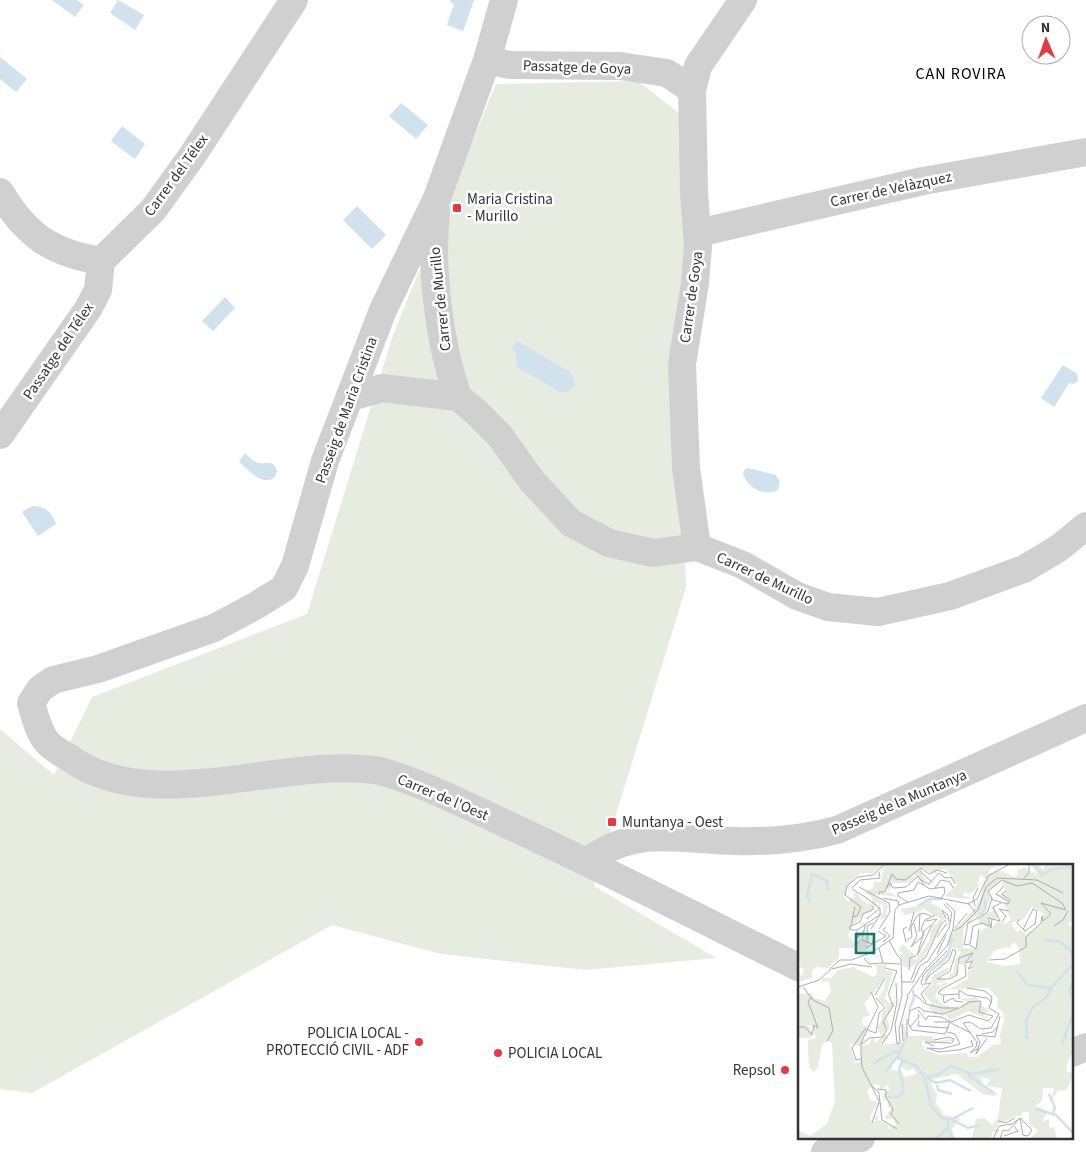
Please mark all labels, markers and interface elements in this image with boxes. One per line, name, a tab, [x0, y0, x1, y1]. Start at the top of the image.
north arrow	[1021, 15, 1071, 65]
text: N	[1041, 18, 1051, 38]
street label: Passatge de Goya	[522, 55, 632, 80]
district label: CAN ROVIRA	[915, 63, 1007, 85]
street label: Carrer del Télex	[139, 130, 214, 221]
street label: Carrer de Velàzquez	[828, 166, 954, 213]
place label: Maria Cristina - Murillo	[467, 189, 553, 227]
marker: Maria Cristina - Murillo	[451, 202, 463, 214]
street label: Carrer de Murillo	[425, 246, 456, 352]
street label: Carrer de Goya	[675, 250, 708, 344]
street label: Passatge del Télex	[18, 298, 99, 404]
street label: Passeig de Maria Cristina	[310, 334, 383, 486]
street label: Carrer de Murillo	[713, 547, 817, 610]
street label: Passeig de la Muntanya	[828, 764, 970, 840]
street label: Carrer de l'Oest	[394, 769, 491, 826]
place label: Muntanya - Oest	[622, 812, 723, 833]
marker: Muntanya - Oest	[606, 816, 618, 828]
inset map	[798, 864, 1074, 1140]
place label: POLICIA LOCAL - PROTECCIÓ CIVIL - ADF	[266, 1023, 410, 1061]
marker: POLICIA LOCAL - PROTECCIÓ CIVIL - ADF	[413, 1036, 425, 1048]
place label: POLICIA LOCAL	[508, 1043, 602, 1064]
marker: POLICIA LOCAL	[492, 1047, 504, 1059]
place label: Repsol	[733, 1060, 775, 1081]
marker: Repsol	[779, 1064, 791, 1076]

